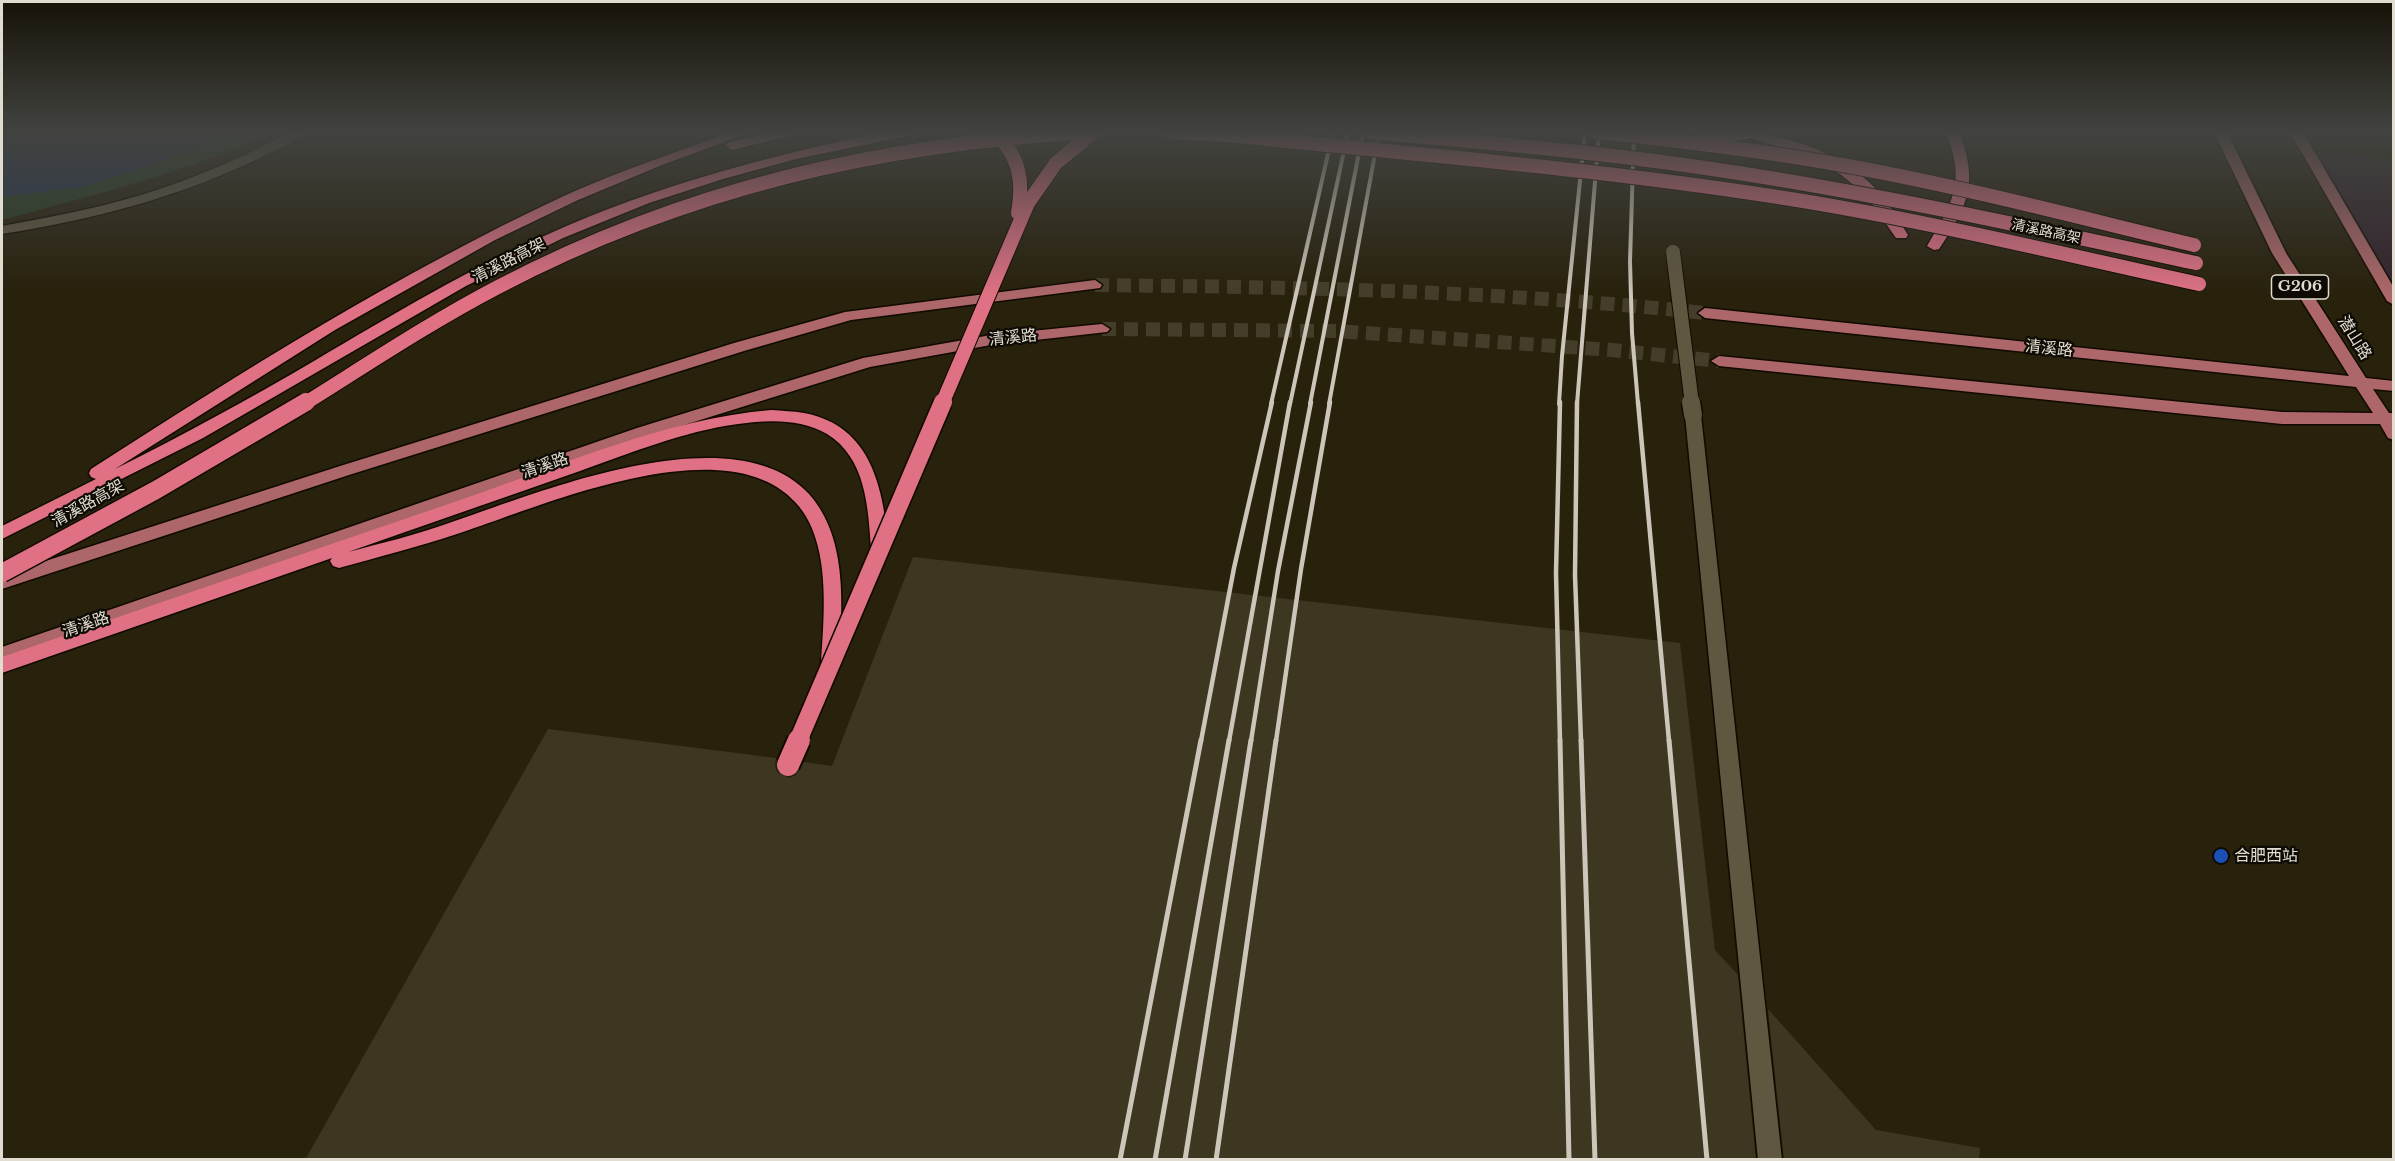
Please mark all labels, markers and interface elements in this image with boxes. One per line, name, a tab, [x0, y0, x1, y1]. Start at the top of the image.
street label: 清溪路高架	[2010, 217, 2082, 247]
street label: 清溪路高架	[469, 234, 549, 288]
road number: G206	[2272, 275, 2328, 299]
street label: 潜山路	[2333, 313, 2375, 363]
street label: 清溪路	[988, 326, 1038, 350]
street label: 清溪路	[2024, 337, 2074, 361]
street label: 清溪路	[519, 449, 571, 483]
street label: 清溪路高架	[48, 476, 128, 532]
street label: 清溪路	[60, 608, 112, 642]
place label: 合肥西站	[2234, 846, 2298, 866]
marker: 合肥西站	[2212, 847, 2230, 865]

